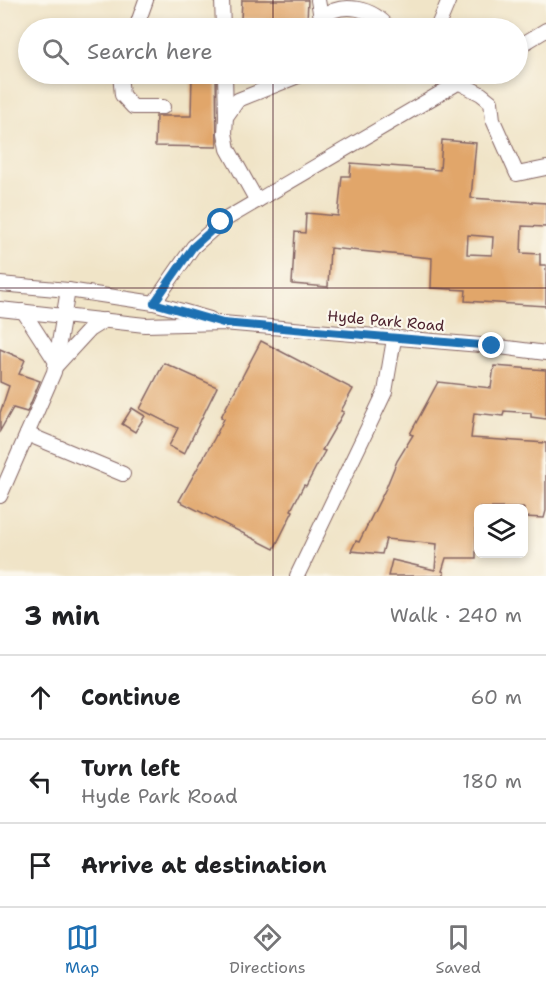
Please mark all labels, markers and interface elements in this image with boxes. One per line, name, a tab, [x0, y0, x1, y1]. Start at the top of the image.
search box	[18, 18, 528, 84]
icon: search	[39, 35, 72, 68]
text: Search here	[87, 37, 213, 66]
route start	[207, 208, 233, 234]
street label: Hyde Park Road	[327, 306, 446, 336]
route end	[478, 332, 504, 358]
map controls	[474, 504, 528, 558]
button: layers	[474, 504, 528, 558]
text: 3 min	[24, 598, 100, 633]
text: Walk · 240 m	[390, 602, 522, 628]
icon: ahead	[24, 681, 57, 714]
text: Continue	[81, 683, 181, 712]
text: 60 m	[470, 684, 522, 710]
text: Turn left	[81, 754, 180, 783]
icon: left	[24, 765, 57, 798]
text: 180 m	[462, 768, 522, 794]
text: Hyde Park Road	[81, 783, 238, 809]
icon: arrive	[24, 849, 57, 882]
text: Arrive at destination	[81, 851, 327, 880]
tab: Map	[65, 921, 99, 978]
tab: Directions	[229, 921, 306, 978]
tab: Saved	[436, 921, 481, 978]

